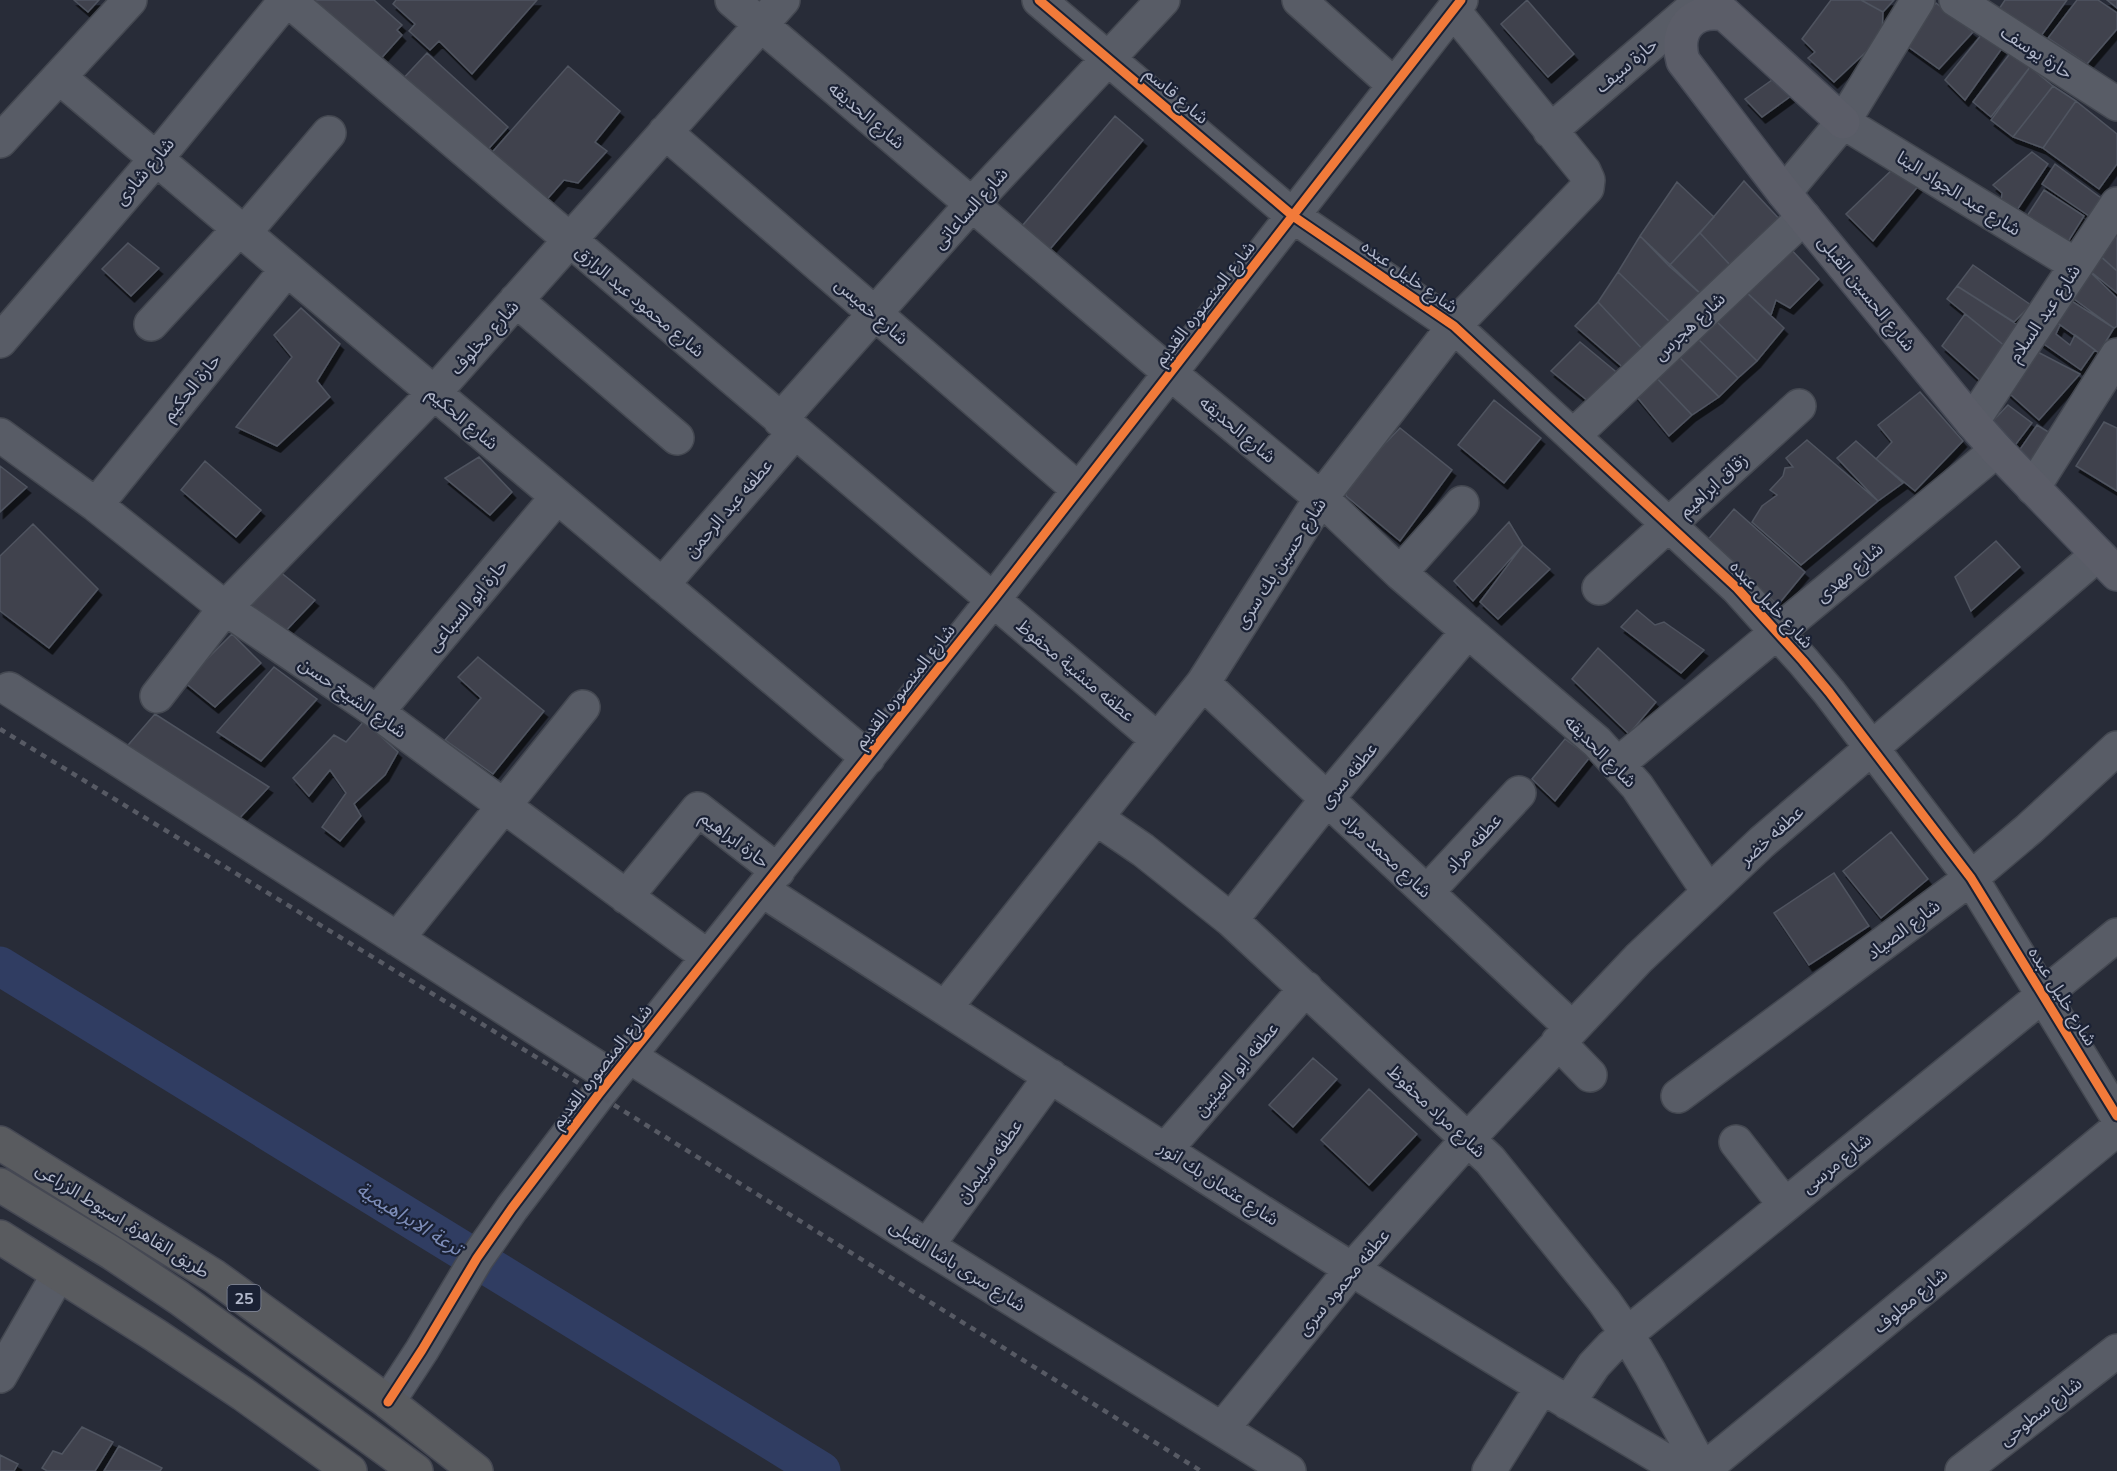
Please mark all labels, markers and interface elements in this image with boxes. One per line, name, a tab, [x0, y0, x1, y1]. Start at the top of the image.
street label: حارة يوسف	[1997, 20, 2077, 84]
street label: حارة سيف	[1590, 32, 1662, 98]
street label: شارع قاسم	[1138, 61, 1214, 131]
street label: شارع الحديقه	[822, 76, 910, 156]
street label: شارع شادى	[109, 132, 181, 212]
street label: شارع عبد الجواد البنا	[1891, 146, 2025, 243]
street label: شارع الساعاتى	[927, 162, 1015, 256]
street label: شارع الحسين القبلى	[1811, 230, 1921, 358]
street label: شارع خليل عبده	[1356, 234, 1463, 320]
street label: شارع المنصوره القديم	[1148, 236, 1262, 372]
street label: شارع محمود عبد الرازق	[569, 240, 710, 364]
street label: شارع عبد السلام	[2003, 260, 2088, 368]
street label: شارع خميس	[828, 273, 914, 352]
street label: شارع هجرس	[1648, 287, 1732, 367]
street label: شارع مخلوف	[445, 295, 526, 381]
street label: حارة الحكيم	[157, 349, 227, 427]
street label: شارع الحكيم	[421, 381, 503, 457]
street label: شارع الحديقه	[1193, 390, 1281, 470]
street label: زقاق ابراهيم	[1674, 448, 1754, 524]
street label: عطفه عبد الرحمن	[679, 454, 777, 562]
street label: شارع حسين بك سرى	[1229, 493, 1333, 634]
street label: شارع مهدى	[1810, 537, 1890, 609]
street label: حارة ابو السباعى	[422, 554, 512, 656]
street label: شارع خليل عبده	[1723, 555, 1819, 655]
street label: عطفه منشية محفوظ	[1012, 614, 1140, 726]
street label: شارع المنصوره القديم	[848, 619, 962, 755]
street label: شارع الشيخ حسن	[293, 651, 411, 745]
street label: شارع الحديقه	[1558, 710, 1642, 794]
street label: عطفه سرى	[1314, 737, 1382, 813]
street label: عطفه خضر	[1733, 800, 1808, 871]
street label: حارة ابراهيم	[695, 805, 774, 874]
street label: شارع محمد مراد	[1335, 808, 1437, 905]
street label: عطفه مراد	[1440, 808, 1506, 878]
street label: شارع الصياد	[1862, 894, 1946, 967]
street label: شارع خليل عبده	[2021, 942, 2103, 1051]
street label: شارع المنصوره القديم	[545, 999, 659, 1135]
street label: عطفه ابو العينين	[1189, 1017, 1283, 1121]
street label: شارع مراد محفوظ	[1381, 1060, 1491, 1165]
street label: عطفه سليمان	[951, 1114, 1027, 1208]
street label: شارع مرسى	[1796, 1128, 1877, 1200]
street label: شارع عثمان بك انور	[1152, 1135, 1283, 1233]
street label: طريق القاهرة, اسيوط الزراعى	[32, 1157, 214, 1283]
water label: ترعة الابراهيمية	[352, 1176, 470, 1262]
street label: شارع سرى باشا القبلى	[884, 1214, 1030, 1319]
street label: عطفه محمود سرى	[1292, 1224, 1394, 1340]
street label: شارع معلوف	[1868, 1262, 1954, 1340]
road number: 25	[228, 1285, 260, 1311]
street label: شارع سطوحى	[1994, 1371, 2088, 1453]

